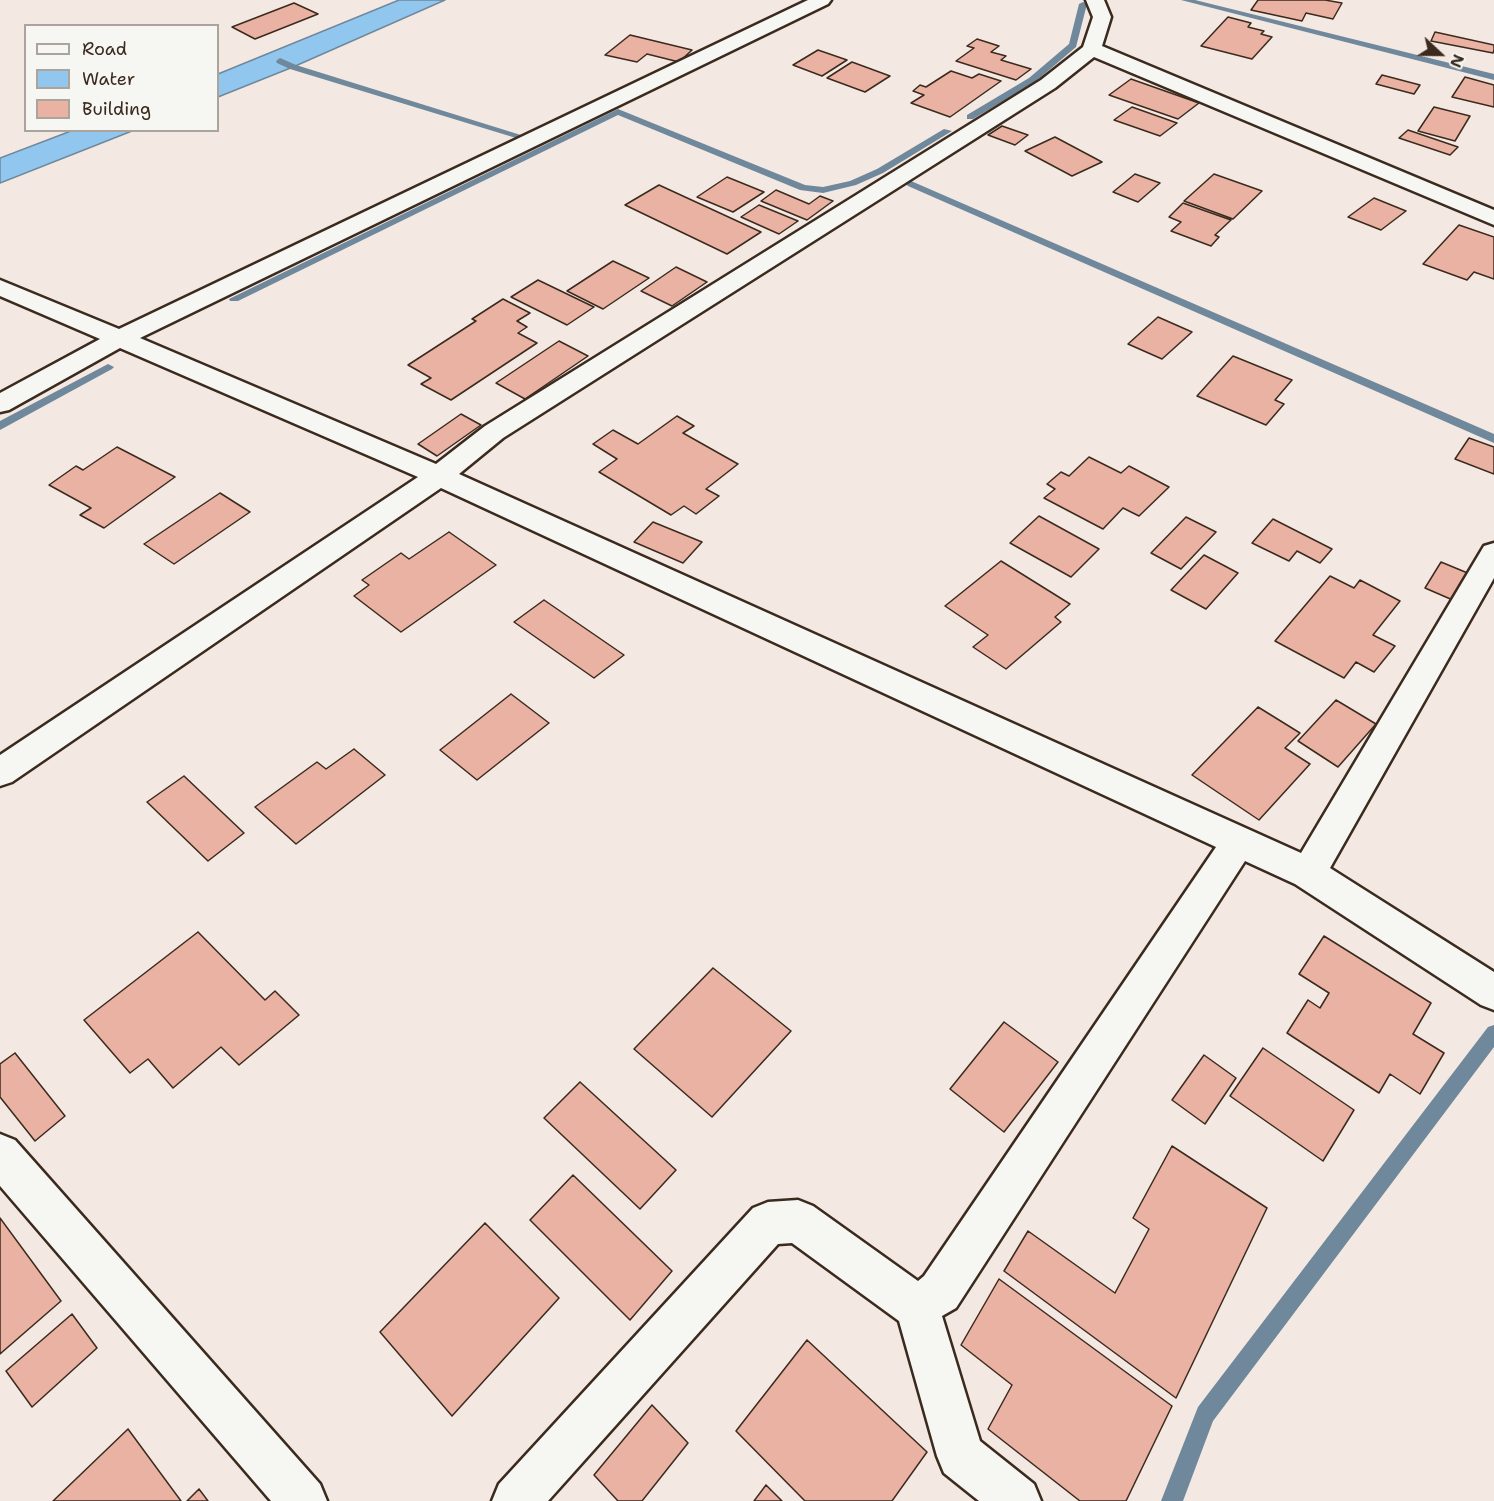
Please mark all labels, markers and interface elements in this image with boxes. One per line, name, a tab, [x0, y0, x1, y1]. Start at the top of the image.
legend	[24, 24, 219, 132]
north arrow	[1410, 24, 1470, 84]
text: Road	[82, 37, 127, 61]
text: N	[1445, 51, 1469, 71]
text: Water	[82, 67, 135, 91]
text: Building	[82, 97, 151, 121]

